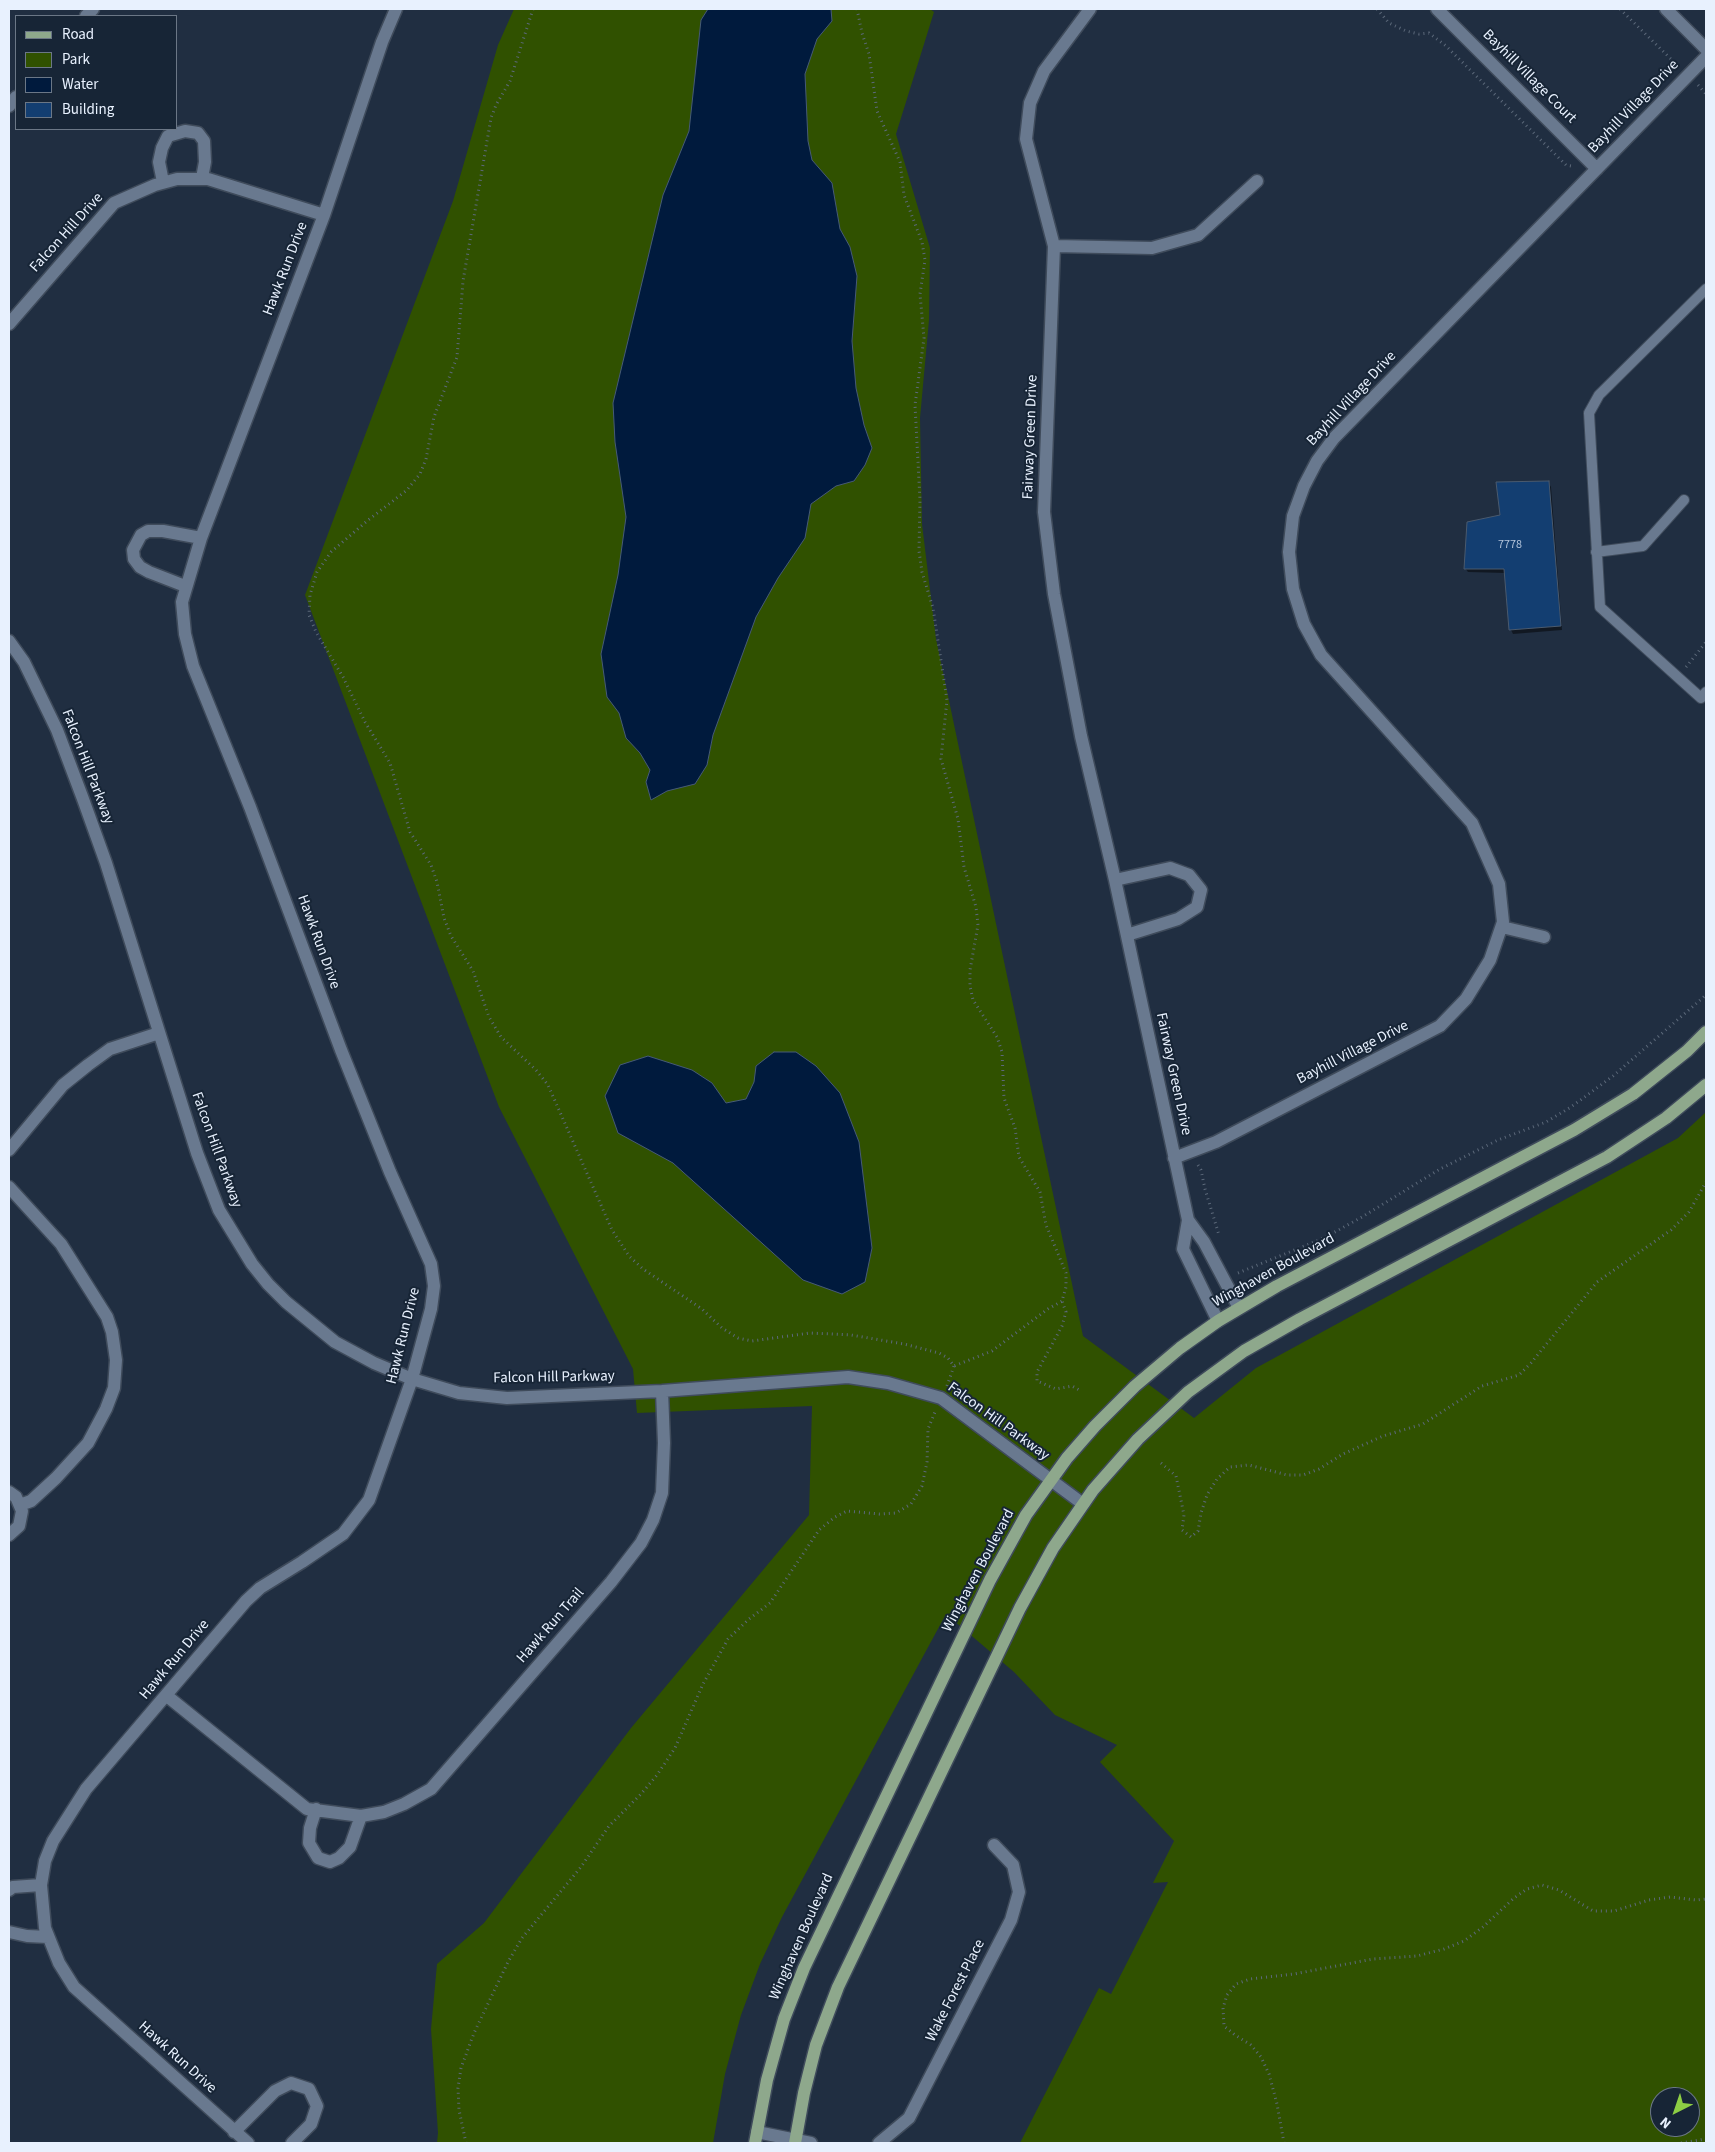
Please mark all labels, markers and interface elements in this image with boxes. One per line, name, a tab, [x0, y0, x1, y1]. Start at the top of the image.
legend	[15, 15, 178, 130]
text: Road	[62, 24, 94, 45]
street label: Bayhill Village Court	[1478, 26, 1580, 128]
text: Park	[62, 49, 90, 70]
street label: Bayhill Village Drive	[1585, 57, 1683, 157]
text: Water	[62, 74, 98, 95]
text: Building	[62, 99, 114, 120]
street label: Falcon Hill Drive	[27, 190, 107, 276]
street label: Hawk Run Drive	[260, 220, 312, 318]
street label: Bayhill Village Drive	[1304, 348, 1400, 450]
street label: Fairway Green Drive	[1020, 374, 1042, 500]
house number: 7778	[1498, 538, 1522, 552]
street label: Falcon Hill Parkway	[57, 707, 117, 827]
street label: Hawk Run Drive	[293, 892, 343, 992]
street label: Fairway Green Drive	[1151, 1011, 1195, 1137]
street label: Bayhill Village Drive	[1294, 1017, 1412, 1089]
street label: Falcon Hill Parkway	[187, 1090, 245, 1210]
street label: Winghaven Boulevard	[1210, 1230, 1338, 1312]
street label: Hawk Run Drive	[383, 1286, 425, 1386]
street label: Falcon Hill Parkway	[493, 1368, 615, 1388]
street label: Falcon Hill Parkway	[944, 1379, 1052, 1465]
street label: Winghaven Boulevard	[939, 1506, 1019, 1636]
street label: Hawk Run Trail	[513, 1585, 589, 1667]
street label: Hawk Run Drive	[136, 1616, 214, 1704]
street label: Winghaven Boulevard	[766, 1871, 838, 2003]
street label: Wake Forest Place	[922, 1937, 990, 2045]
street label: Hawk Run Drive	[134, 2018, 220, 2098]
north arrow	[1650, 2087, 1700, 2137]
text: N	[1656, 2112, 1676, 2133]

